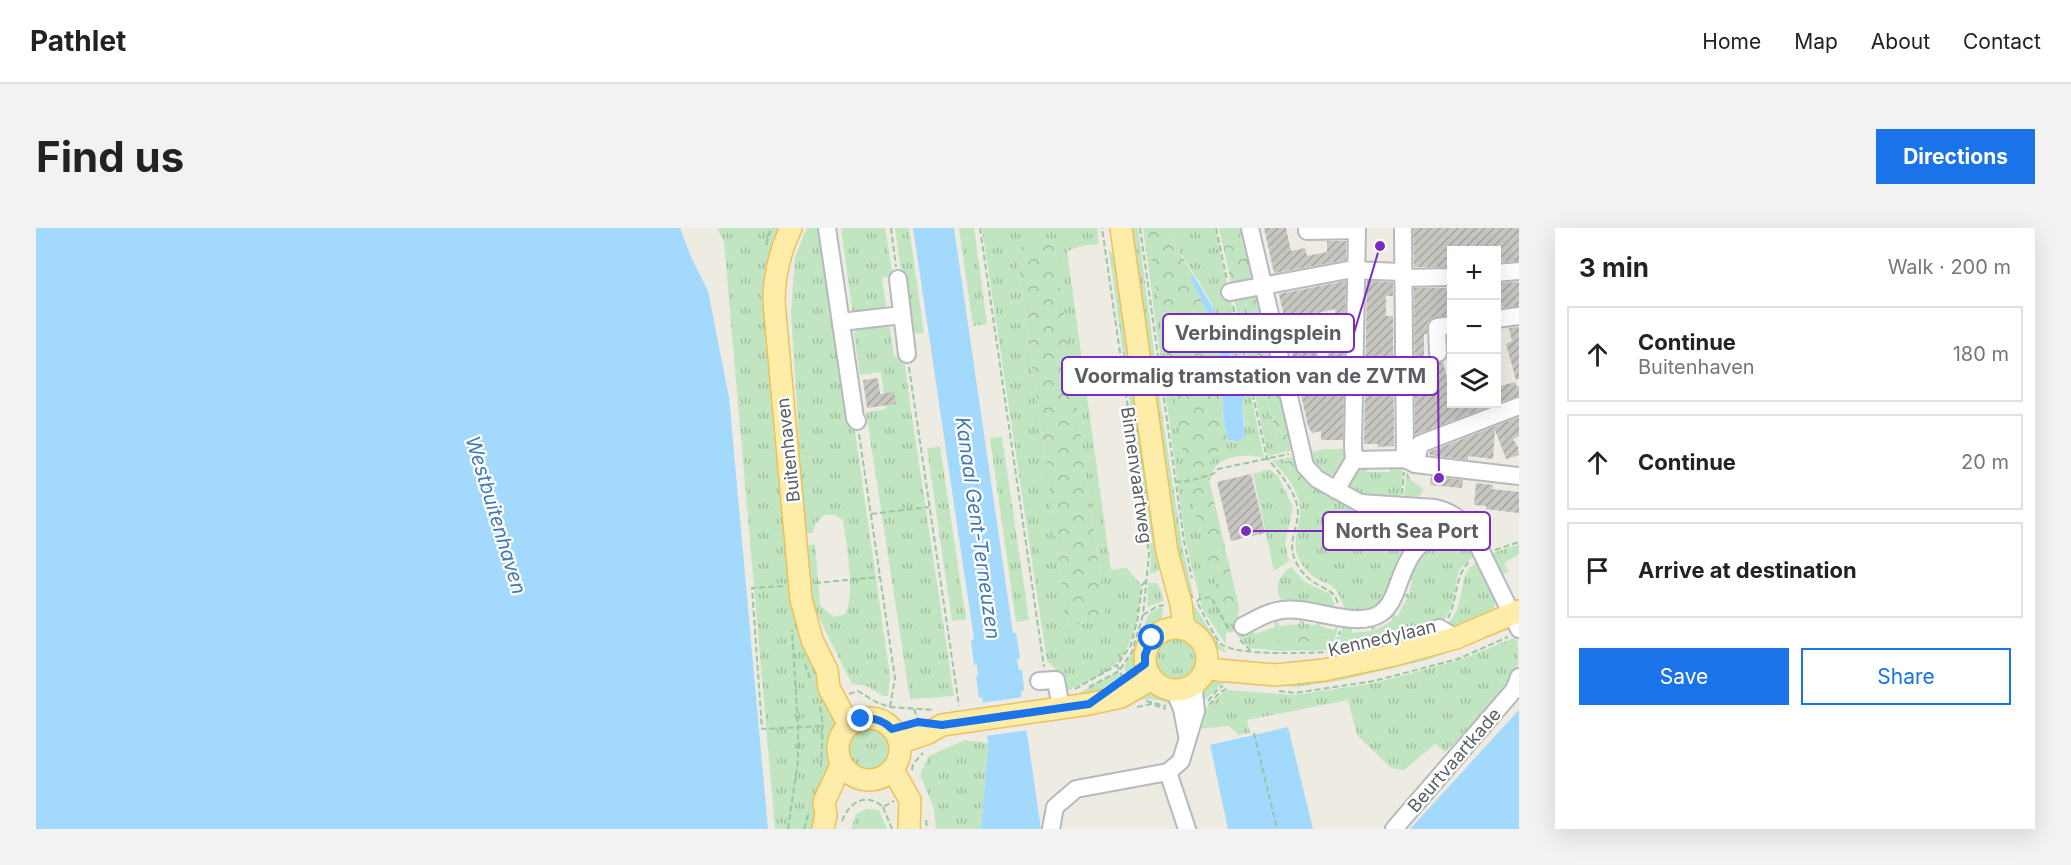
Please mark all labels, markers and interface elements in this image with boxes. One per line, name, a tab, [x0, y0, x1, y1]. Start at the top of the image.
text: Pathlet	[30, 24, 126, 58]
text: Home	[1702, 29, 1761, 54]
text: Map	[1794, 29, 1838, 54]
text: About	[1871, 29, 1930, 54]
text: Contact	[1963, 29, 2041, 54]
button: Directions	[1876, 129, 2035, 184]
text: Find us	[36, 131, 184, 182]
map controls	[1447, 246, 1501, 408]
button: +	[1447, 246, 1501, 300]
text: 3 min	[1579, 252, 1649, 283]
text: Walk · 200 m	[1888, 255, 2011, 279]
button: −	[1447, 300, 1501, 354]
callout: Verbindingsplein	[1163, 314, 1354, 352]
text: Verbindingsplein	[1175, 321, 1341, 345]
text: Continue	[1638, 329, 1736, 355]
icon: ahead	[1581, 338, 1614, 371]
text: 180 m	[1953, 342, 2009, 366]
button: layers	[1447, 354, 1501, 408]
text: Buitenhaven	[1638, 355, 1755, 379]
callout: Voormalig tramstation van de ZVTM	[1062, 357, 1438, 395]
text: Voormalig tramstation van de ZVTM	[1074, 364, 1426, 388]
street label: Buitenhaven	[772, 397, 804, 503]
street label: Binnenvaartweg	[1117, 405, 1157, 545]
water label: Kanaal Gent-Terneuzen	[951, 415, 1005, 641]
water label: Westbuitenhaven	[461, 433, 531, 597]
icon: ahead	[1581, 446, 1614, 479]
text: Continue	[1638, 449, 1736, 475]
text: 20 m	[1961, 450, 2009, 474]
callout: North Sea Port	[1323, 512, 1490, 550]
text: North Sea Port	[1335, 519, 1479, 543]
icon: arrive	[1581, 554, 1614, 587]
text: Arrive at destination	[1638, 557, 1857, 583]
street label: Kennedylaan	[1326, 615, 1438, 661]
route start	[1138, 624, 1164, 650]
button: Save	[1579, 648, 1789, 705]
button: Share	[1801, 648, 2011, 705]
street label: Beurtvaartkade	[1403, 704, 1505, 816]
route end	[847, 705, 873, 731]

